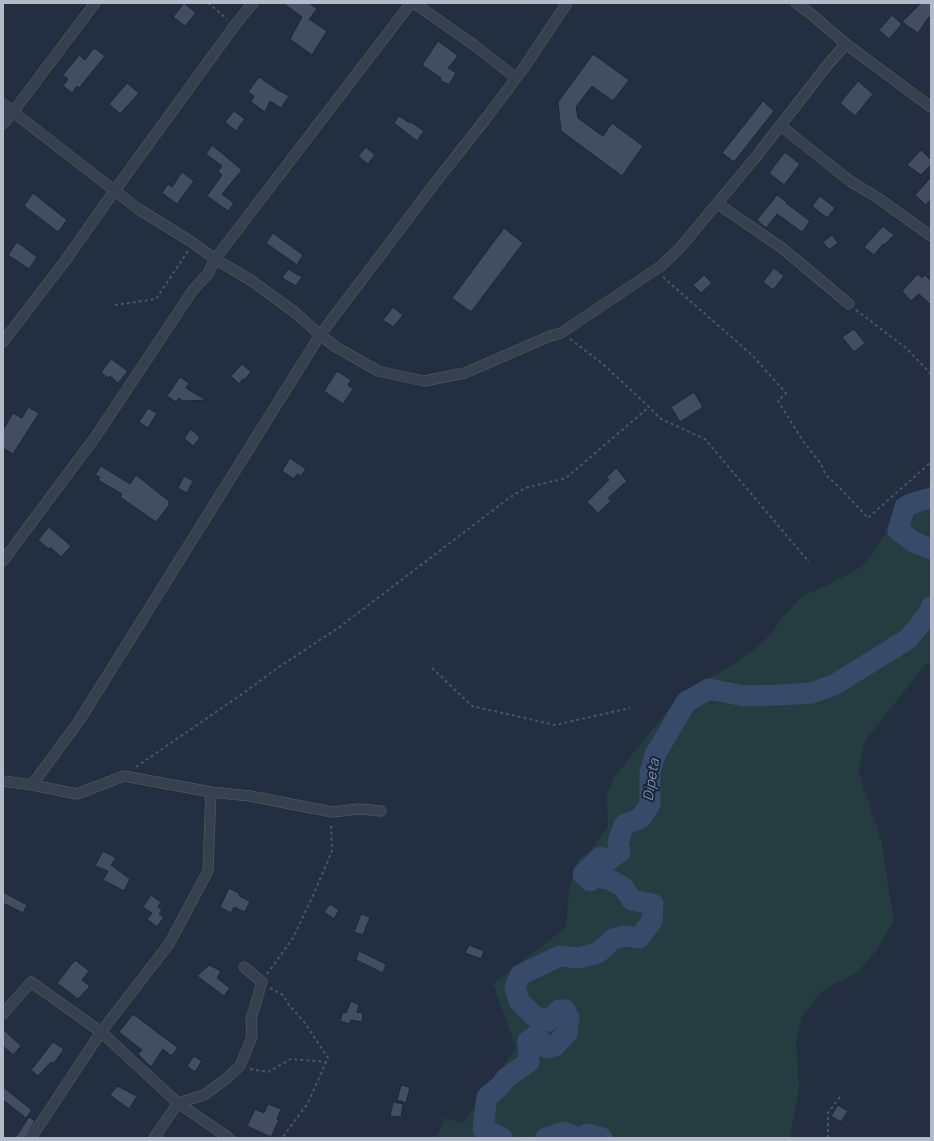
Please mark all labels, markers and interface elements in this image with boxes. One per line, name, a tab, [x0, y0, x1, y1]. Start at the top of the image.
water label: Dipeta	[640, 758, 664, 802]

